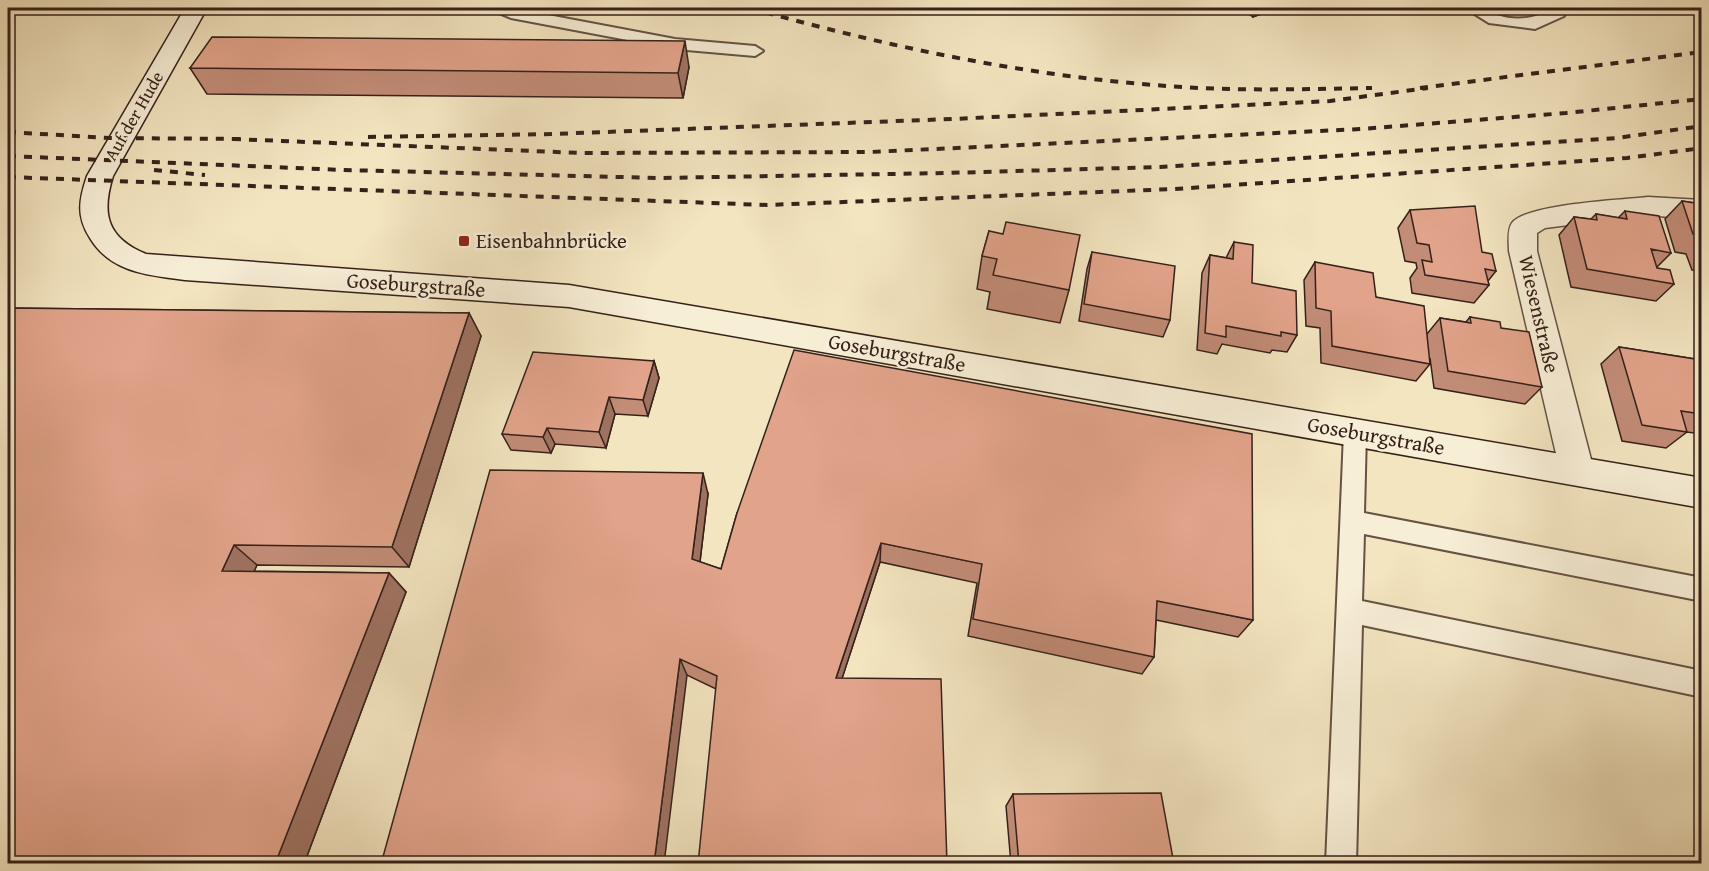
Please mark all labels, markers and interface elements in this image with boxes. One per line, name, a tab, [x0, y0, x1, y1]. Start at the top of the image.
street label: Auf der Hude	[97, 66, 170, 166]
place label: Eisenbahnbrücke	[476, 225, 627, 256]
marker: Eisenbahnbrücke	[457, 234, 471, 248]
street label: Wiesenstraße	[1511, 252, 1568, 376]
street label: Goseburgstraße	[346, 264, 487, 305]
street label: Goseburgstraße	[826, 325, 968, 380]
street label: Goseburgstraße	[1305, 408, 1447, 463]

